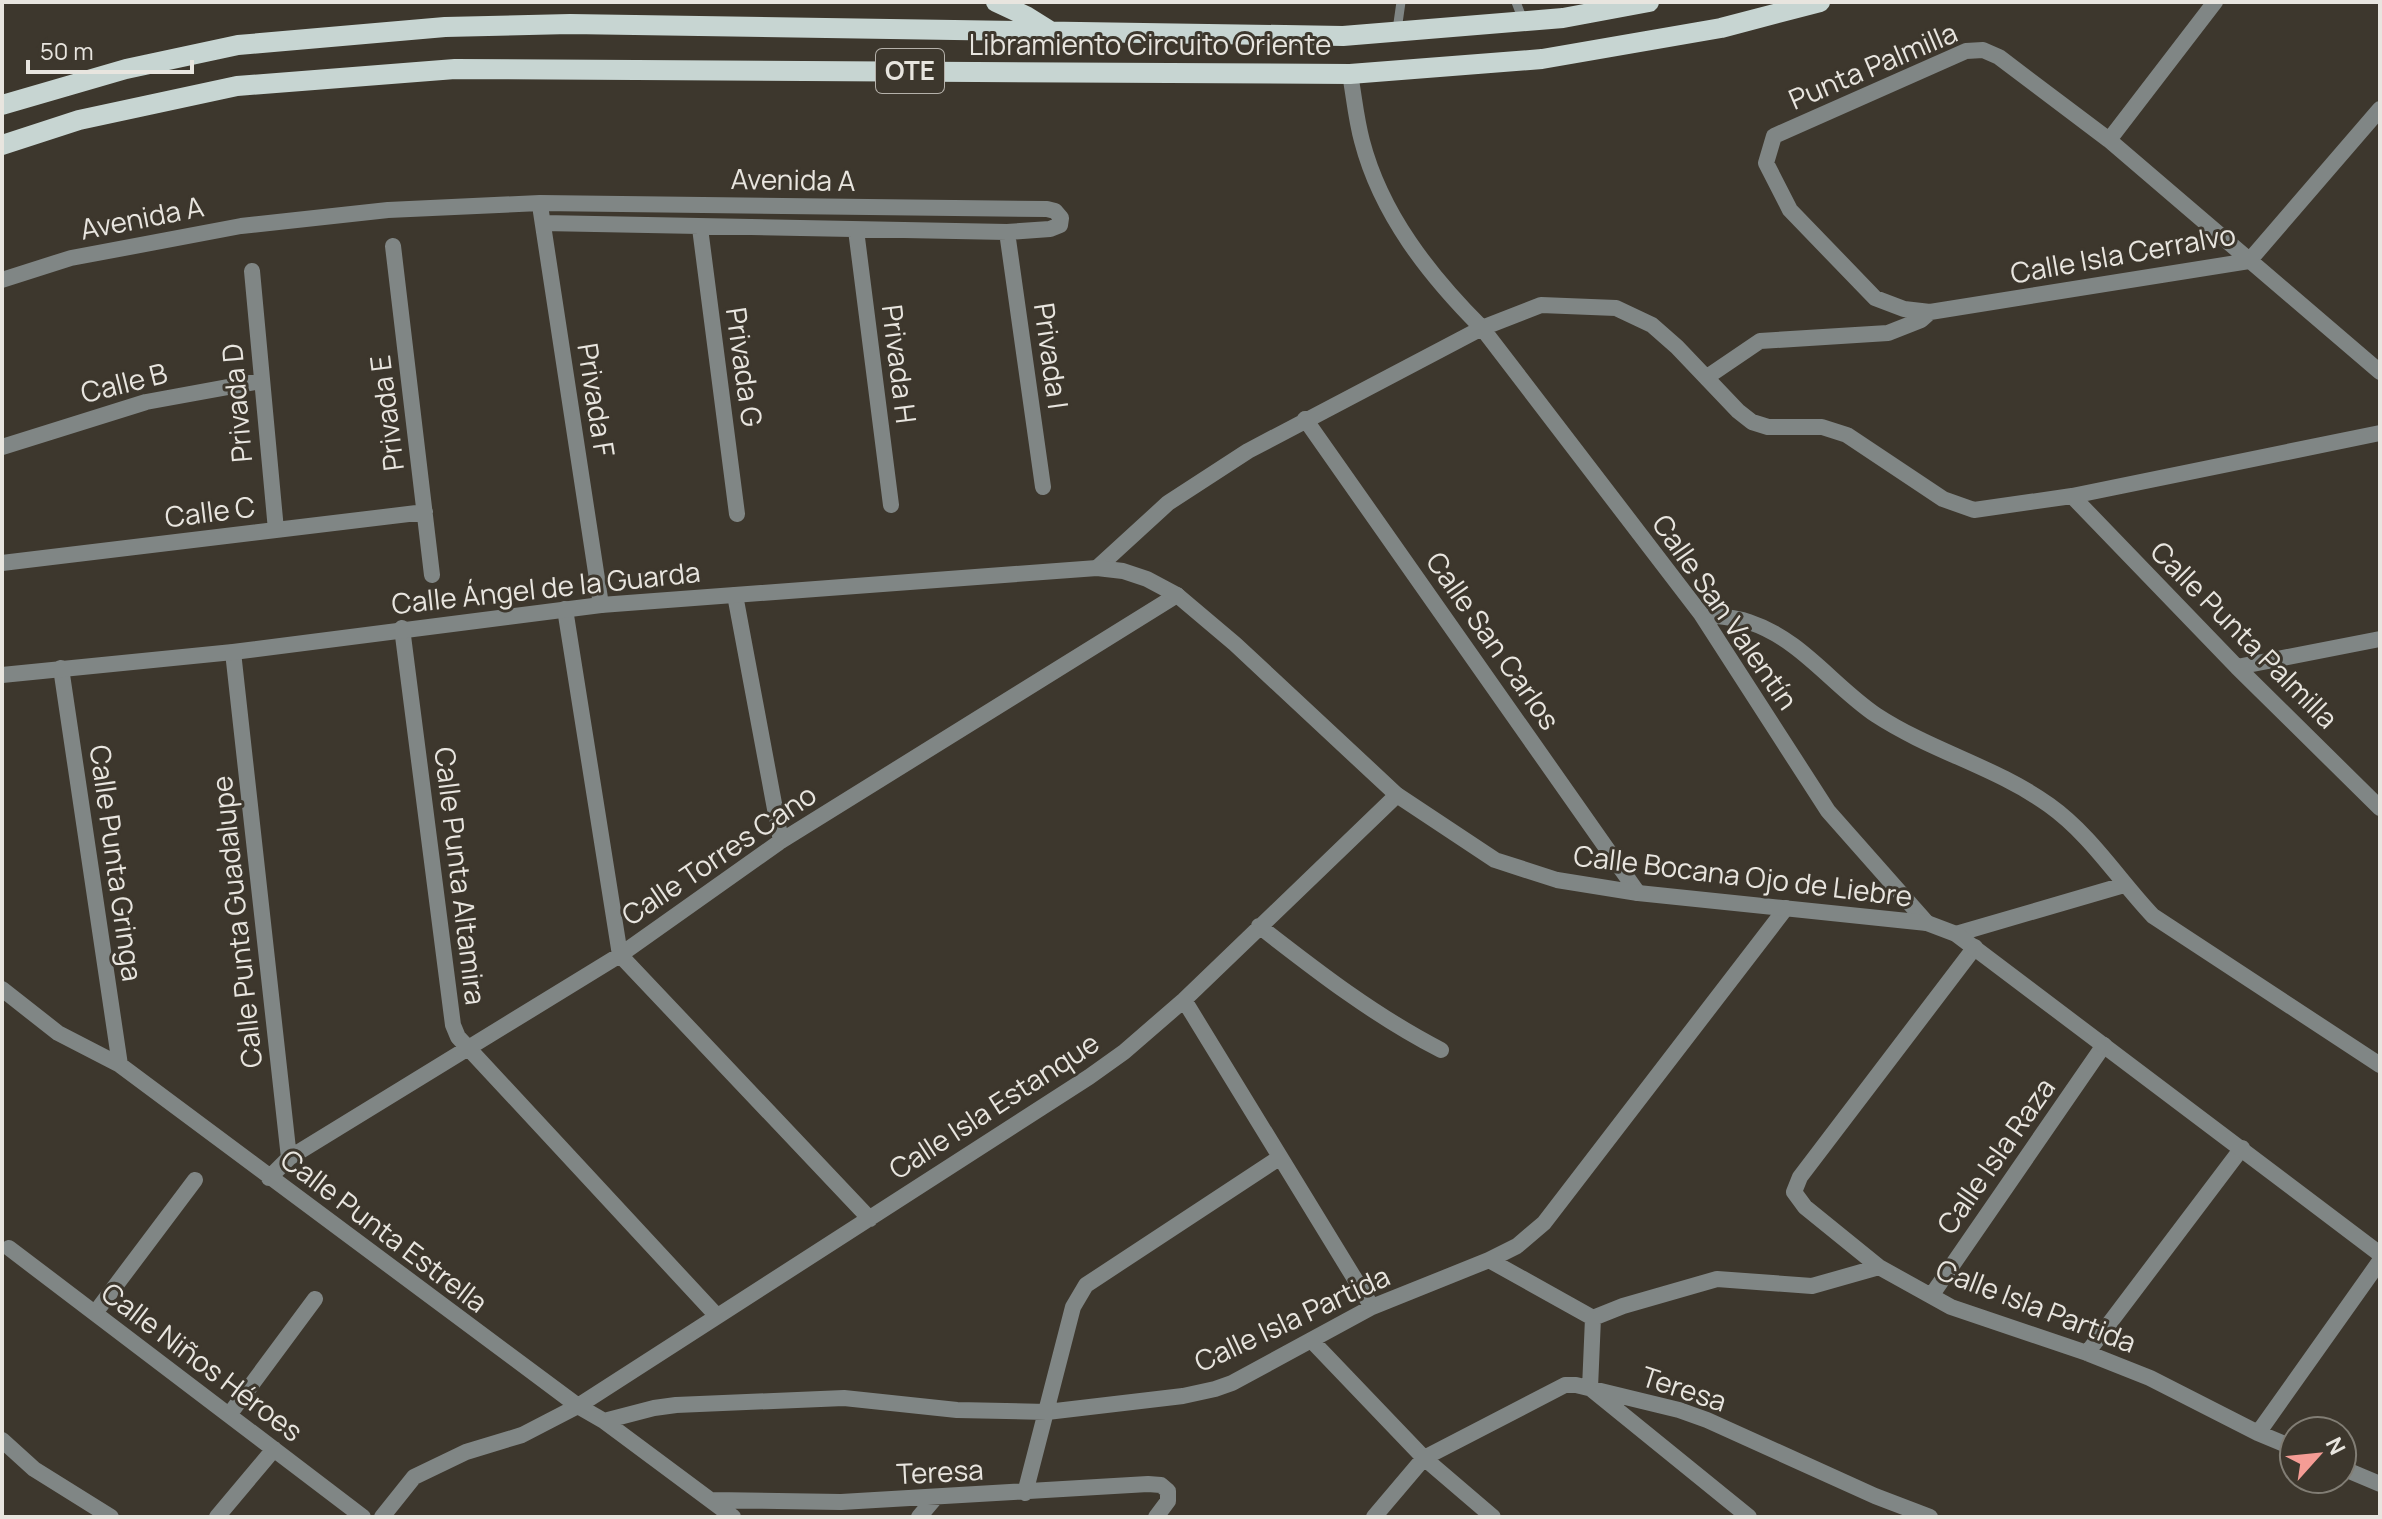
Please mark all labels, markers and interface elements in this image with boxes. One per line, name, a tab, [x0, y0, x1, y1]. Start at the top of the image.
street label: Punta Palmilla	[1782, 12, 1963, 118]
scale bar	[28, 24, 192, 74]
street label: Libramiento Circuito Oriente	[969, 25, 1331, 63]
text: 50 m	[40, 34, 94, 67]
road number: OTE	[876, 49, 944, 93]
street label: Avenida A	[730, 159, 856, 199]
street label: Avenida A	[77, 186, 207, 248]
street label: Calle Isla Cerralvo	[2007, 215, 2238, 292]
street label: Privada I	[1026, 300, 1078, 411]
street label: Privada H	[874, 302, 926, 425]
street label: Privada G	[718, 305, 772, 429]
street label: Privada F	[569, 340, 625, 459]
street label: Privada D	[212, 342, 260, 464]
street label: Calle B	[77, 353, 171, 411]
street label: Privada E	[360, 353, 412, 473]
street label: Calle C	[163, 487, 257, 535]
street label: Calle San Valentín	[1644, 506, 1807, 717]
street label: Calle Punta Palmilla	[2143, 532, 2347, 736]
street label: Calle San Carlos	[1418, 544, 1569, 737]
street label: Calle Ángel de la Guarda	[390, 552, 702, 622]
street label: Calle Punta Gringa	[82, 742, 152, 984]
street label: Calle Punta Altamira	[426, 745, 496, 1007]
street label: Calle Punta Guadalupe	[202, 774, 270, 1070]
street label: Calle Torres Cano	[614, 775, 823, 933]
street label: Calle Bocana Ojo de Liebre	[1572, 835, 1915, 915]
street label: Calle Isla Estanque	[881, 1023, 1106, 1187]
street label: Calle Isla Raza	[1927, 1070, 2063, 1241]
street label: Calle Punta Estrella	[273, 1140, 496, 1321]
street label: Calle Isla Partida	[1931, 1249, 2142, 1361]
street label: Calle Isla Partida	[1188, 1256, 1395, 1380]
street label: Calle Niños Héroes	[94, 1273, 311, 1449]
street label: Teresa	[1637, 1356, 1732, 1420]
north arrow	[2278, 1415, 2358, 1495]
text: N	[2319, 1432, 2353, 1460]
street label: Teresa	[895, 1450, 985, 1492]

